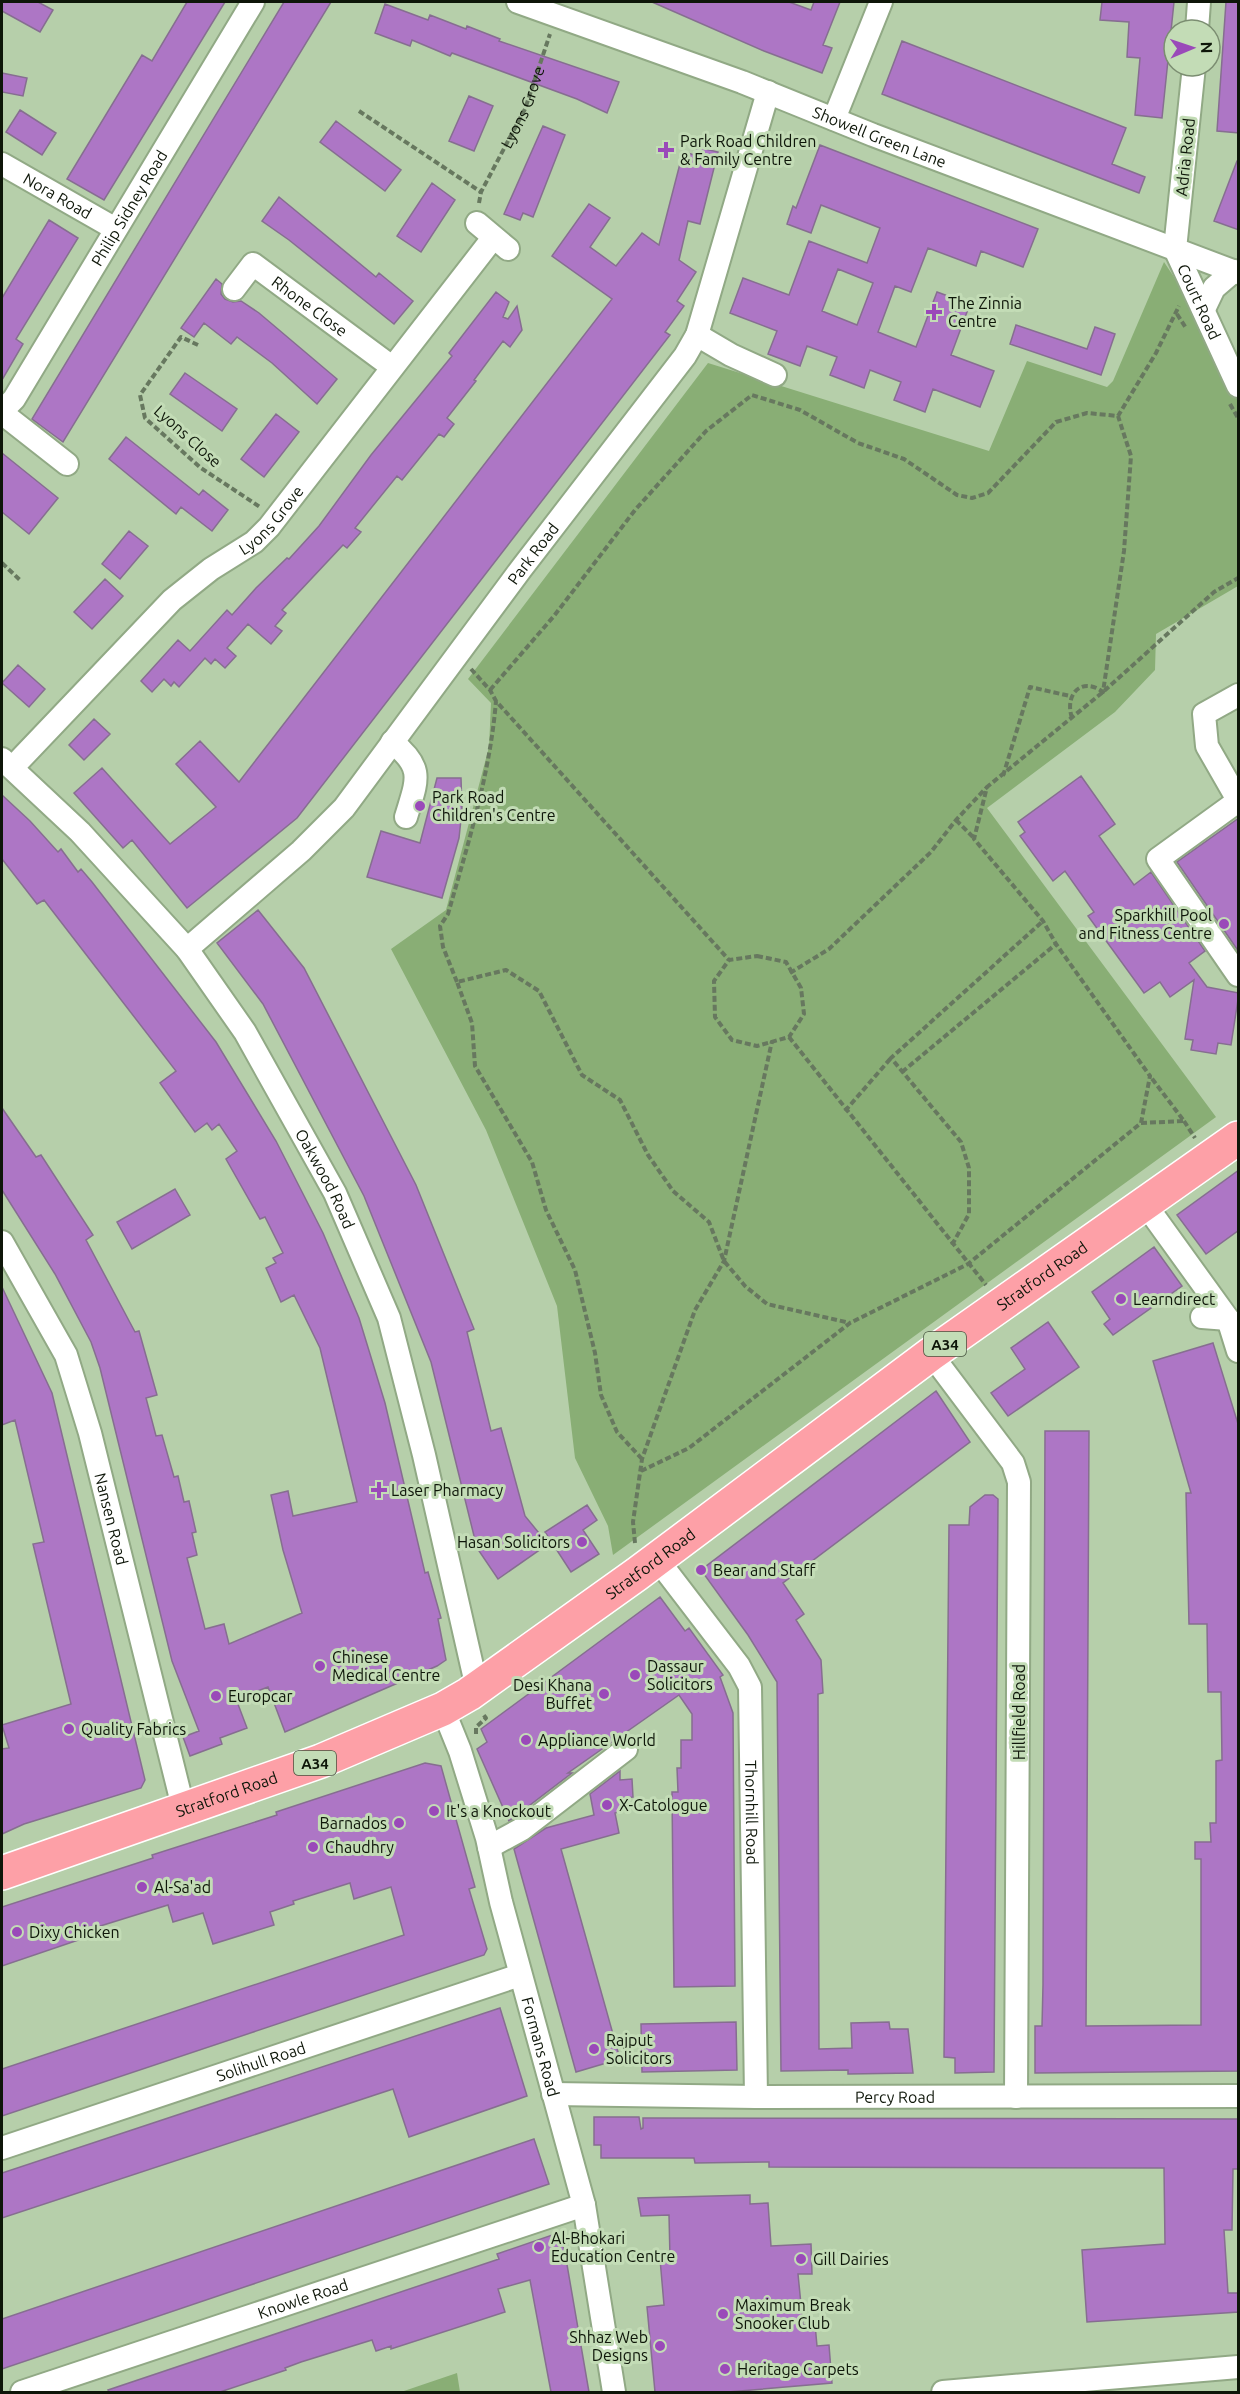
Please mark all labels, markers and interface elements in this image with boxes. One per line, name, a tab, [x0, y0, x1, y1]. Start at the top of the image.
north arrow	[1162, 18, 1222, 78]
text: N	[1198, 41, 1216, 54]
street label: Lyons Grove	[497, 64, 548, 151]
street label: Showell Green Lane	[810, 103, 949, 171]
street label: Adria Road	[1172, 117, 1198, 197]
place label: Park Road Children & Family Centre	[680, 132, 816, 168]
marker: Park Road Children & Family Centre	[657, 141, 675, 159]
street label: Philip Sidney Road	[87, 147, 171, 269]
street label: Nora Road	[20, 169, 95, 222]
street label: Court Road	[1174, 261, 1224, 342]
street label: Rhone Close	[268, 272, 351, 340]
place label: The Zinnia Centre	[948, 294, 1022, 330]
marker: The Zinnia Centre	[925, 303, 943, 321]
street label: Lyons Close	[151, 401, 225, 471]
street label: Lyons Grove	[235, 482, 307, 558]
street label: Park Road	[504, 519, 562, 588]
place label: Park Road Children's Centre	[432, 788, 555, 824]
marker: Park Road Children's Centre	[413, 799, 427, 813]
place label: Sparkhill Pool and Fitness Centre	[1079, 906, 1212, 942]
marker: Sparkhill Pool and Fitness Centre	[1217, 917, 1231, 931]
street label: Oakwood Road	[292, 1126, 358, 1231]
street label: Stratford Road	[993, 1238, 1091, 1314]
place label: Learndirect	[1133, 1290, 1216, 1308]
marker: Learndirect	[1114, 1292, 1128, 1306]
road number: A34	[924, 1332, 966, 1356]
street label: Nansen Road	[91, 1471, 131, 1567]
place label: Laser Pharmacy	[391, 1481, 504, 1499]
marker: Laser Pharmacy	[372, 1483, 386, 1497]
street label: Stratford Road	[602, 1525, 699, 1603]
place label: Hasan Solicitors	[457, 1533, 570, 1551]
marker: Hasan Solicitors	[575, 1535, 589, 1549]
place label: Bear and Staff	[713, 1561, 816, 1579]
marker: Bear and Staff	[694, 1563, 708, 1577]
place label: Chinese Medical Centre	[332, 1648, 440, 1684]
place label: Dassaur Solicitors	[647, 1657, 713, 1693]
marker: Chinese Medical Centre	[313, 1659, 327, 1673]
street label: Hillfield Road	[1010, 1664, 1028, 1760]
marker: Dassaur Solicitors	[628, 1668, 642, 1682]
place label: Desi Khana Buffet	[513, 1676, 593, 1712]
place label: Europcar	[228, 1687, 292, 1705]
marker: Desi Khana Buffet	[597, 1687, 611, 1701]
marker: Europcar	[209, 1689, 223, 1703]
place label: Quality Fabrics	[81, 1720, 186, 1738]
marker: Quality Fabrics	[62, 1722, 76, 1736]
place label: Appliance World	[538, 1731, 656, 1749]
marker: Appliance World	[519, 1733, 533, 1747]
road number: A34	[294, 1751, 336, 1775]
street label: Thornhill Road	[742, 1760, 762, 1865]
street label: Stratford Road	[173, 1768, 280, 1820]
place label: X-Catologue	[619, 1796, 708, 1814]
marker: X-Catologue	[600, 1798, 614, 1812]
place label: It's a Knockout	[446, 1802, 552, 1820]
marker: It's a Knockout	[427, 1804, 441, 1818]
place label: Barnados	[320, 1814, 387, 1832]
marker: Barnados	[392, 1816, 406, 1830]
place label: Chaudhry	[325, 1838, 394, 1856]
marker: Chaudhry	[306, 1840, 320, 1854]
place label: Al-Sa'ad	[154, 1878, 211, 1896]
marker: Al-Sa'ad	[135, 1880, 149, 1894]
place label: Dixy Chicken	[29, 1923, 120, 1941]
marker: Dixy Chicken	[10, 1925, 24, 1939]
street label: Formans Road	[518, 1995, 563, 2099]
place label: Rajput Solicitors	[606, 2031, 672, 2067]
street label: Solihull Road	[214, 2038, 308, 2085]
marker: Rajput Solicitors	[587, 2042, 601, 2056]
street label: Percy Road	[855, 2088, 935, 2106]
place label: Al-Bhokari Education Centre	[551, 2229, 675, 2265]
marker: Al-Bhokari Education Centre	[532, 2240, 546, 2254]
place label: Gill Dairies	[813, 2250, 889, 2268]
marker: Gill Dairies	[794, 2252, 808, 2266]
street label: Knowle Road	[255, 2275, 350, 2322]
place label: Maximum Break Snooker Club	[735, 2296, 851, 2332]
marker: Maximum Break Snooker Club	[716, 2307, 730, 2321]
place label: Shhaz Web Designs	[569, 2328, 648, 2364]
marker: Shhaz Web Designs	[653, 2339, 667, 2353]
place label: Heritage Carpets	[737, 2360, 859, 2378]
marker: Heritage Carpets	[718, 2362, 732, 2376]

